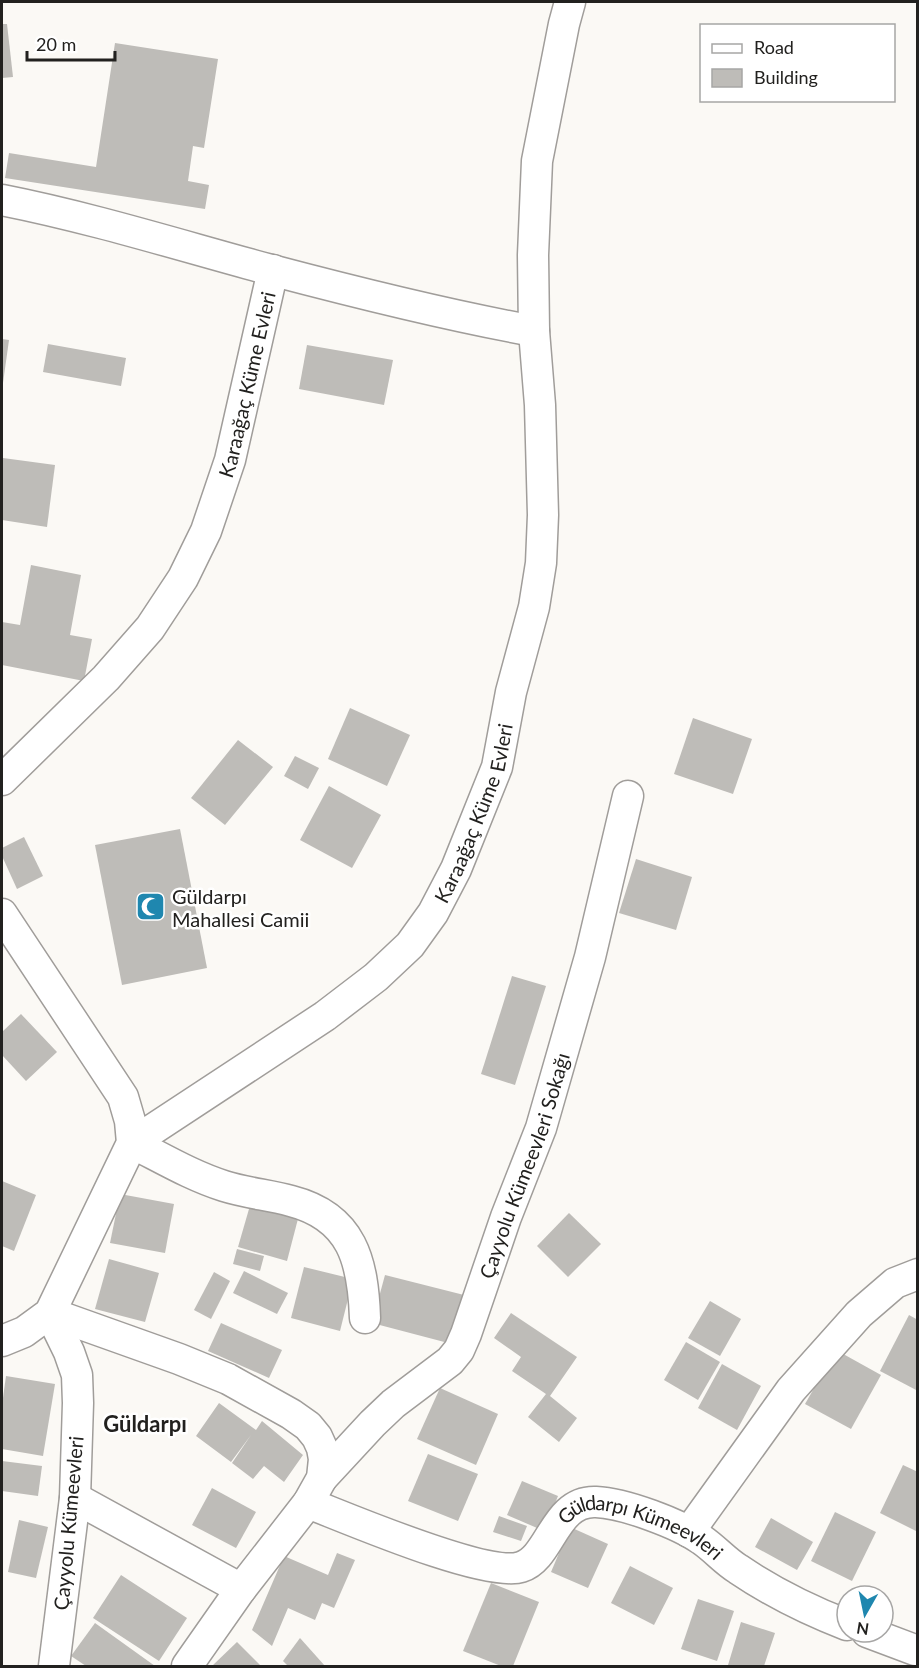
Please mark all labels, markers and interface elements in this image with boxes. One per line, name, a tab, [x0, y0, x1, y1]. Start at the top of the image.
scale bar	[27, 24, 116, 62]
legend	[700, 24, 895, 102]
text: 20 m	[36, 33, 76, 55]
text: Road	[754, 36, 794, 58]
text: Building	[754, 66, 818, 88]
street label: Karaağaç Küme Evleri	[213, 289, 280, 480]
street label: Karaağaç Küme Evleri	[429, 721, 517, 906]
place label: Güldarpı Mahallesi Camii	[172, 884, 309, 931]
mosque icon: Güldarpı Mahallesi Camii	[135, 891, 167, 923]
street label: Çayyolu Kümeevleri Sokağı	[474, 1050, 574, 1281]
district label: Güldarpı	[103, 1410, 187, 1437]
street label: Çayyolu Kümeevleri	[48, 1435, 88, 1611]
street label: Güldarpı Kümeevleri	[552, 1490, 728, 1564]
north arrow	[835, 1584, 895, 1644]
text: N	[855, 1619, 870, 1640]

